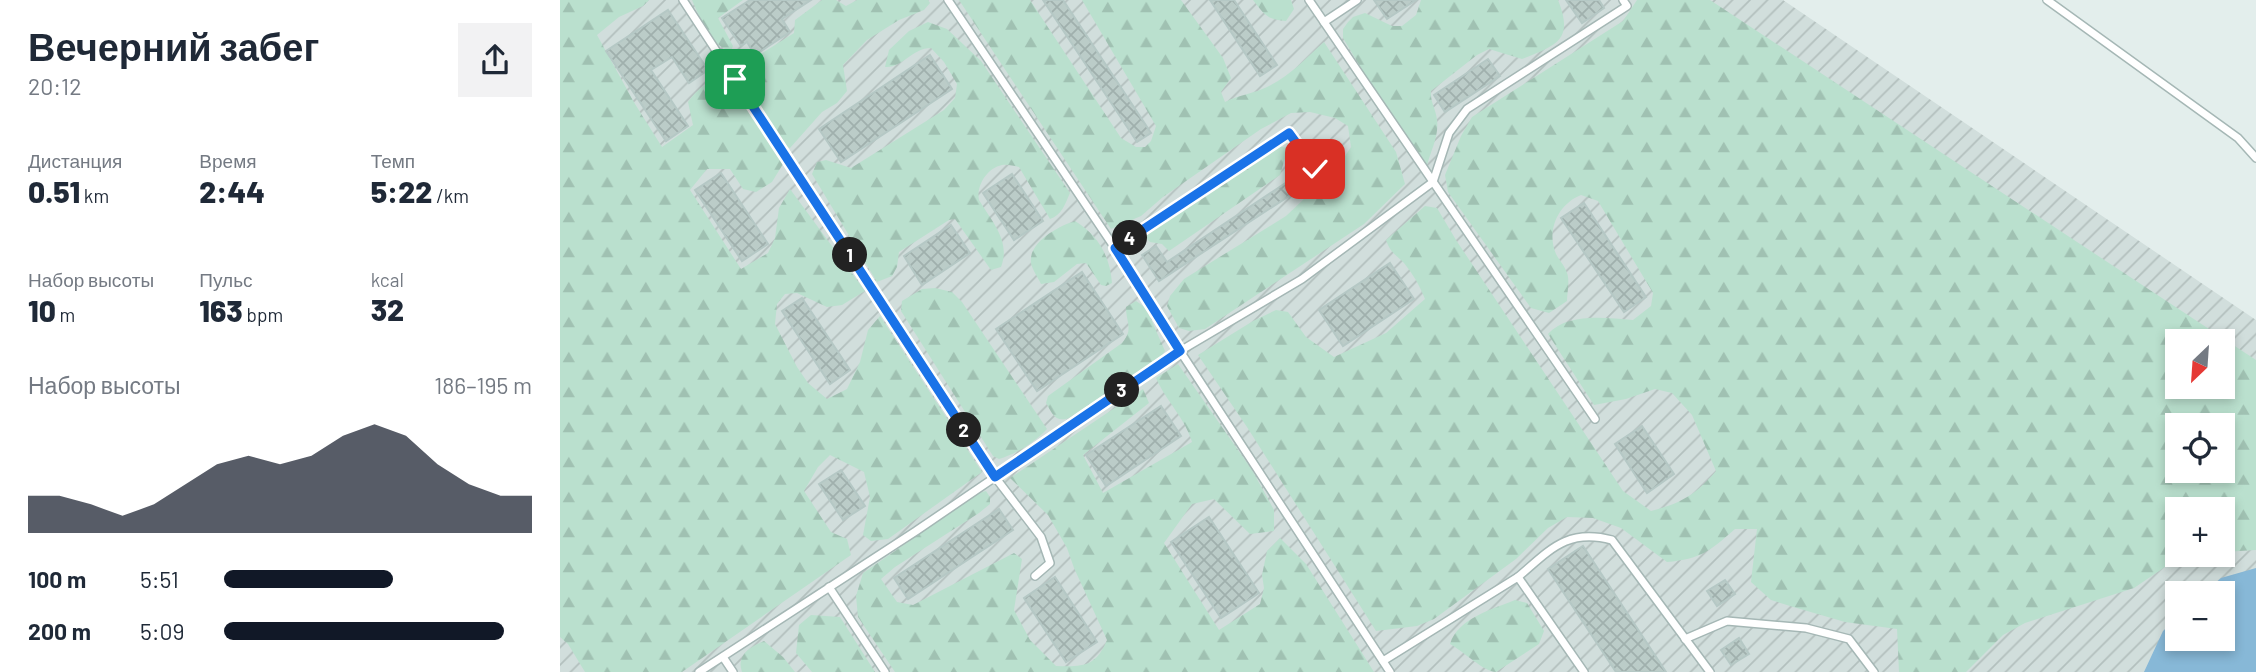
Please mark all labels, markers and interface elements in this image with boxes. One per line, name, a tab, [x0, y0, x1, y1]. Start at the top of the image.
text: Вечерний забег	[28, 23, 319, 69]
button: share	[458, 23, 532, 97]
pin	[705, 49, 765, 109]
icon: arrive	[716, 60, 754, 98]
text: 20:12	[28, 72, 82, 100]
pin	[1285, 139, 1345, 199]
text: Дистанция	[28, 149, 122, 172]
text: Время	[199, 149, 257, 172]
text: Темп	[371, 149, 415, 172]
icon: check	[1296, 150, 1334, 188]
text: 0.51	[28, 173, 80, 209]
text: 2:44	[199, 173, 265, 209]
text: 5:22	[371, 173, 432, 209]
text: km	[80, 184, 109, 207]
text: /km	[432, 184, 469, 207]
pin: 4	[1112, 220, 1148, 256]
text: 4	[1124, 226, 1135, 249]
pin: 1	[832, 238, 868, 272]
text: 1	[846, 243, 853, 266]
text: Набор высоты	[28, 268, 154, 291]
text: Пульс	[199, 268, 253, 291]
text: kcal	[371, 268, 404, 291]
text: 32	[371, 291, 404, 327]
text: 10	[28, 292, 56, 328]
text: 163	[199, 292, 243, 328]
text: m	[56, 303, 75, 326]
text: bpm	[243, 303, 283, 326]
north arrow	[2165, 329, 2235, 399]
map controls	[2165, 329, 2235, 651]
text: Набор высоты	[28, 371, 181, 399]
text: 186–195 m	[434, 371, 532, 399]
pin: 3	[1104, 372, 1140, 408]
text: 3	[1116, 378, 1127, 401]
pin: 2	[946, 412, 982, 448]
button: locate	[2165, 413, 2235, 483]
text: 2	[958, 418, 969, 441]
button: +	[2165, 497, 2235, 567]
text: 100 m	[28, 565, 86, 593]
text: 5:51	[140, 565, 179, 593]
button: −	[2165, 581, 2235, 651]
text: 200 m	[28, 617, 91, 645]
text: 5:09	[140, 617, 185, 645]

